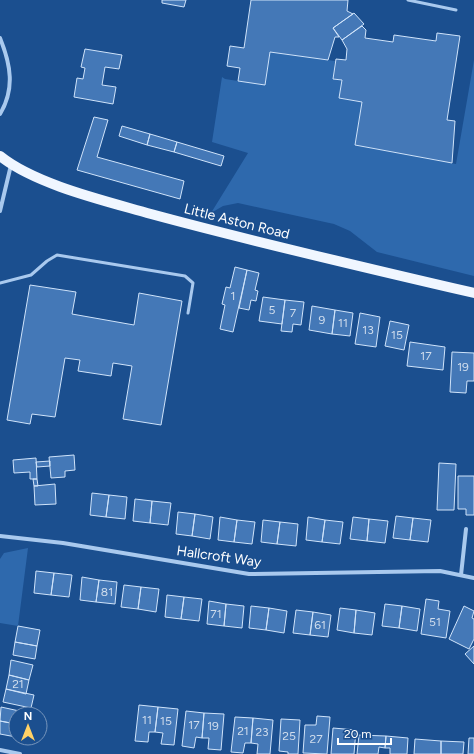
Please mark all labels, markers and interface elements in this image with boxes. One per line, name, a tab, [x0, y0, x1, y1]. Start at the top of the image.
street label: Little Aston Road	[182, 200, 291, 243]
house number: 1	[231, 289, 235, 303]
house number: 5	[269, 303, 276, 317]
house number: 7	[290, 306, 297, 320]
house number: 9	[319, 313, 326, 327]
house number: 11	[338, 316, 348, 330]
house number: 13	[362, 323, 374, 337]
house number: 15	[391, 328, 403, 342]
house number: 17	[420, 349, 432, 363]
house number: 19	[457, 360, 469, 374]
street label: Hallcroft Way	[175, 542, 263, 571]
house number: 81	[101, 585, 113, 599]
house number: 71	[210, 607, 222, 621]
house number: 51	[429, 615, 441, 629]
house number: 61	[314, 618, 326, 632]
house number: 21	[12, 677, 24, 691]
north arrow	[8, 706, 48, 746]
text: N	[24, 710, 32, 723]
house number: 11	[142, 713, 152, 727]
house number: 15	[160, 714, 172, 728]
house number: 17	[188, 718, 200, 732]
house number: 19	[207, 719, 219, 733]
scale bar	[338, 720, 391, 746]
house number: 21	[237, 724, 249, 738]
house number: 23	[255, 725, 269, 739]
text: 20 m	[344, 727, 372, 741]
house number: 25	[282, 729, 296, 743]
house number: 27	[309, 732, 323, 746]

